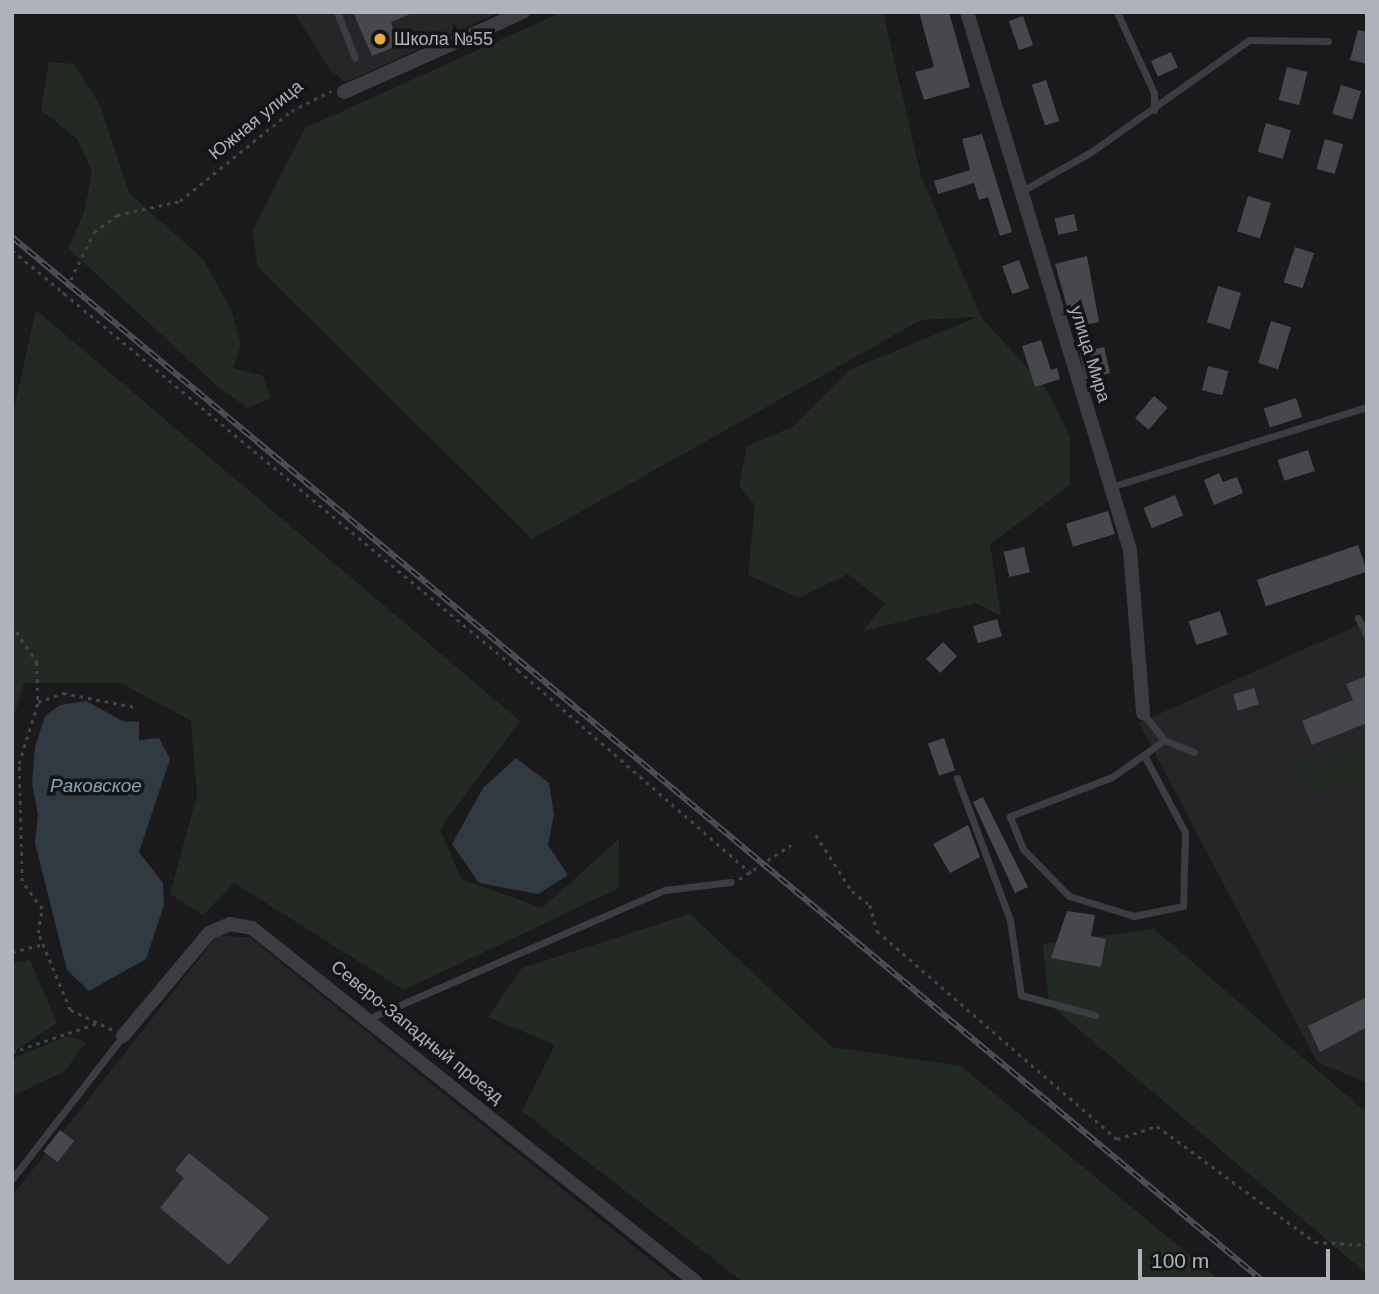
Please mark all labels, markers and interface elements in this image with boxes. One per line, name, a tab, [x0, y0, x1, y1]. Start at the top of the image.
place label: Школа №55	[394, 28, 493, 50]
marker: Школа №55	[372, 31, 388, 47]
street label: Южная улица	[205, 76, 307, 164]
street label: улица Мира	[1065, 303, 1115, 405]
water label: Раковское	[50, 775, 142, 797]
street label: Северо-Западный проезд	[327, 956, 507, 1108]
scale bar	[1141, 1234, 1334, 1278]
text: 100 m	[1151, 1249, 1209, 1272]

